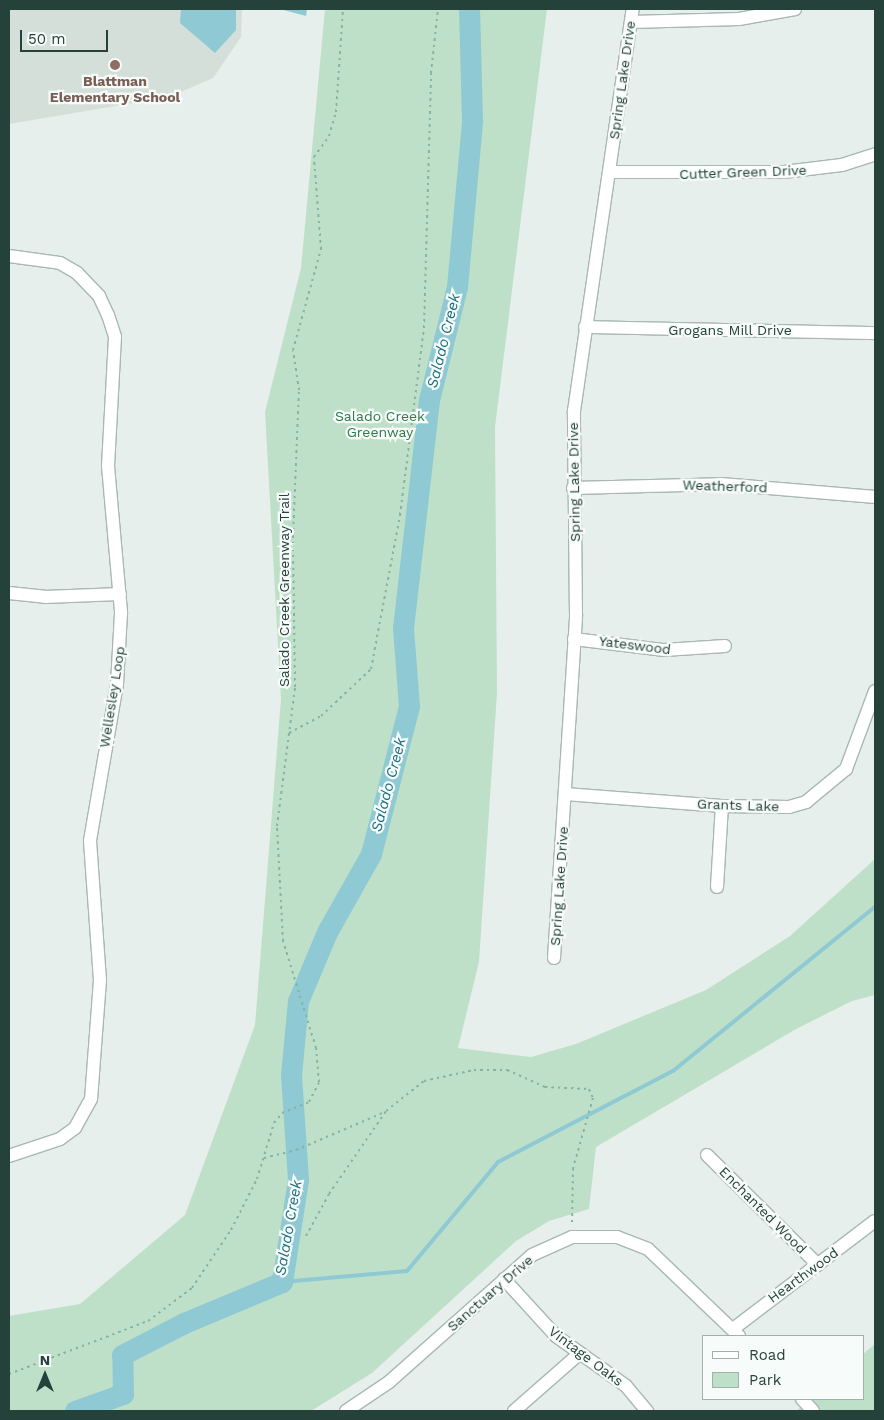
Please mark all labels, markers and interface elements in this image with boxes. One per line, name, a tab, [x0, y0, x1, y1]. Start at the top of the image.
scale bar	[22, 20, 110, 52]
street label: Spring Lake Drive	[605, 20, 639, 140]
text: 50 m	[28, 30, 65, 48]
marker: Blattman Elementary School	[109, 59, 121, 71]
place label: Blattman Elementary School	[50, 73, 180, 105]
street label: Cutter Green Drive	[679, 161, 807, 183]
water label: Salado Creek	[424, 292, 464, 390]
street label: Grogans Mill Drive	[668, 322, 792, 338]
park label: Salado Creek Greenway	[335, 408, 425, 441]
street label: Spring Lake Drive	[565, 422, 583, 542]
street label: Weatherford	[682, 476, 768, 496]
street label: Salado Creek Greenway Trail	[276, 492, 292, 688]
street label: Yateswood	[598, 632, 672, 658]
street label: Wellesley Loop	[96, 645, 128, 749]
water label: Salado Creek	[368, 736, 410, 834]
street label: Grants Lake	[697, 795, 779, 815]
street label: Spring Lake Drive	[546, 826, 572, 946]
street label: Enchanted Wood	[716, 1163, 810, 1257]
water label: Salado Creek	[272, 1179, 306, 1277]
street label: Hearthwood	[765, 1244, 841, 1306]
street label: Sanctuary Drive	[444, 1251, 536, 1335]
street label: Vintage Oaks	[545, 1323, 627, 1389]
legend	[702, 1335, 864, 1400]
text: Road	[749, 1346, 786, 1364]
north arrow	[20, 1350, 70, 1400]
text: N	[40, 1352, 50, 1368]
text: Park	[749, 1371, 781, 1389]

